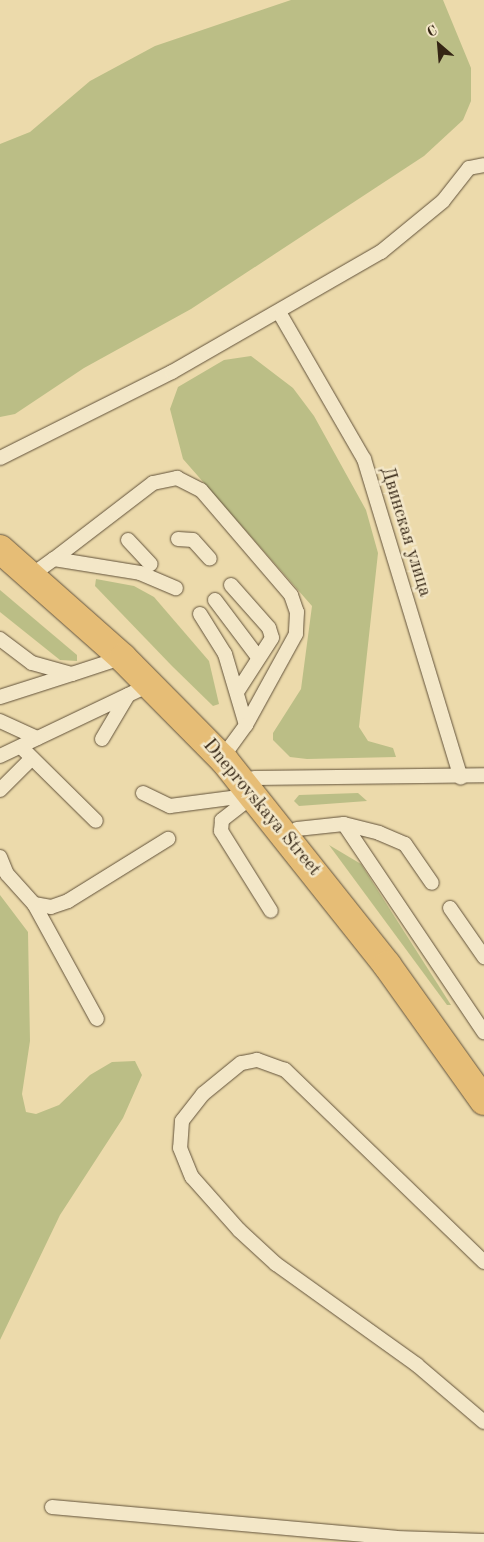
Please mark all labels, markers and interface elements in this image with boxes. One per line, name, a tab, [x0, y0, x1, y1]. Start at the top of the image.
north arrow	[414, 20, 464, 70]
text: С	[425, 23, 439, 40]
street label: Двинская улица	[374, 464, 436, 600]
street label: Dneprovskaya Street	[197, 735, 325, 881]

